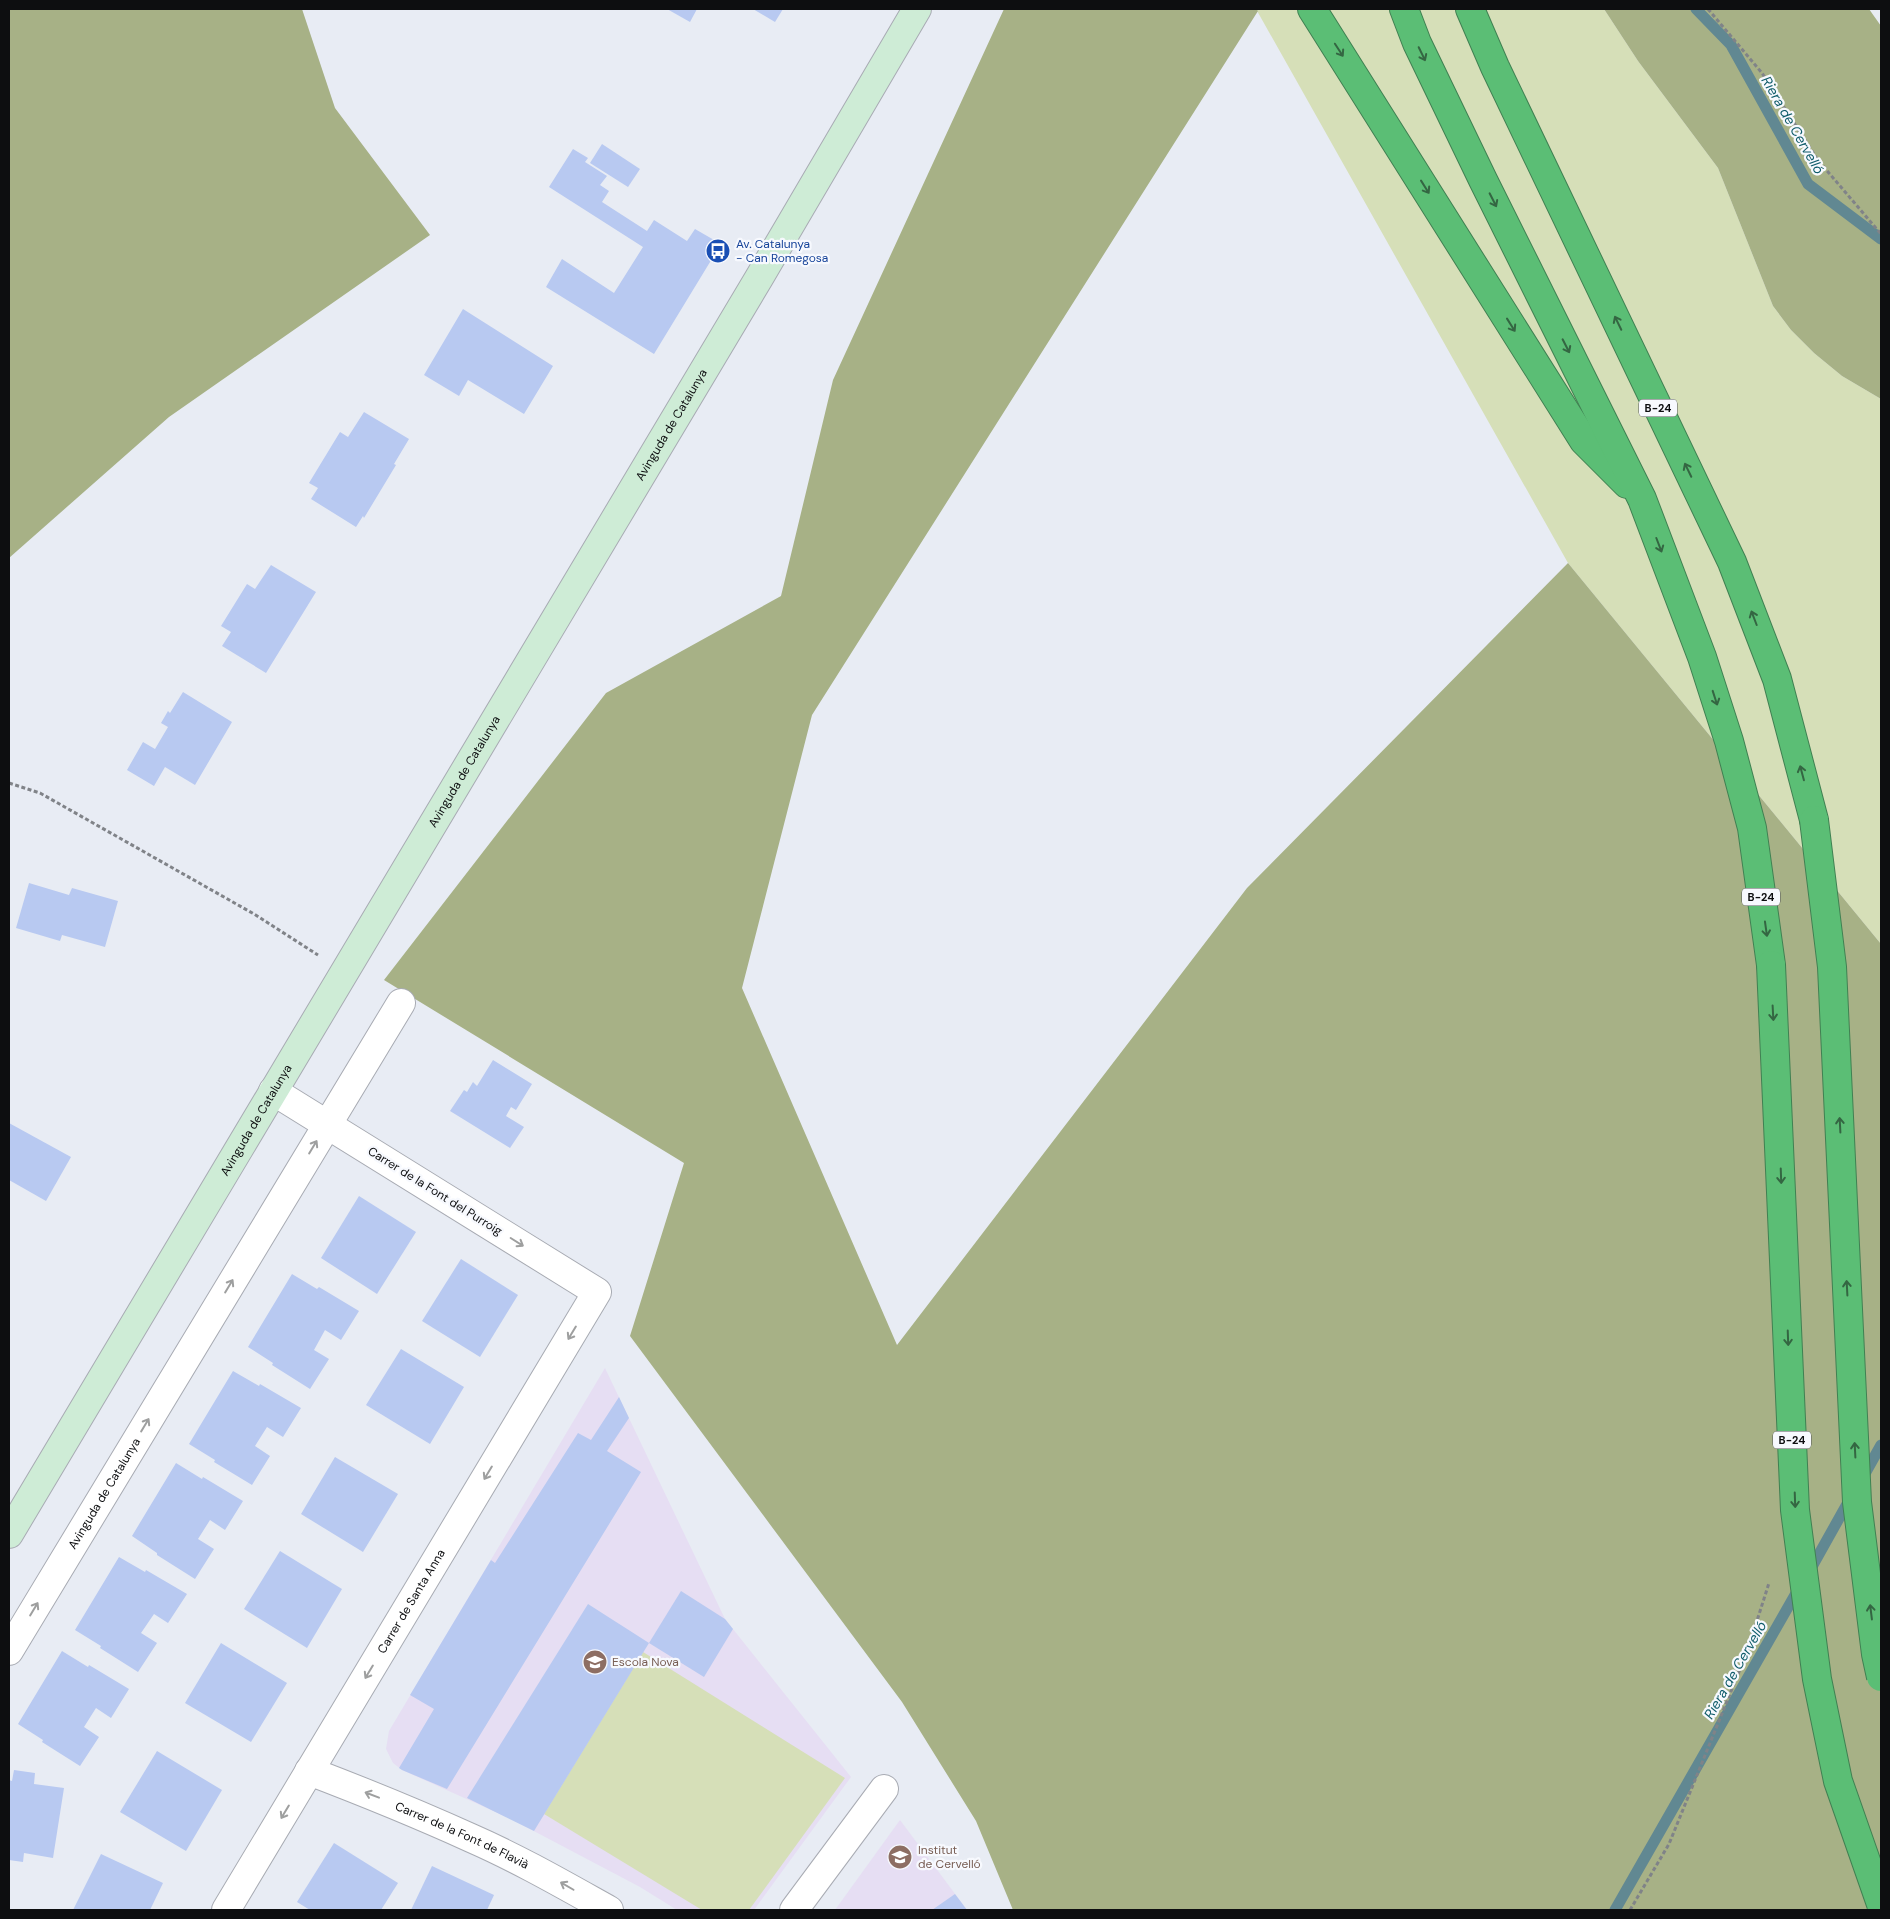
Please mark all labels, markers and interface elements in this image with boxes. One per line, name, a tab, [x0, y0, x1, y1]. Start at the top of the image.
one-way arrow	[1334, 42, 1344, 56]
one-way arrow	[1418, 46, 1427, 61]
water label: Riera de Cervelló	[1758, 73, 1828, 177]
one-way arrow	[1421, 180, 1431, 194]
one-way arrow	[1489, 192, 1498, 207]
place label: Av. Catalunya - Can Romegosa	[736, 236, 828, 266]
bus stop icon: Av. Catalunya - Can Romegosa	[705, 238, 731, 264]
one-way arrow	[1612, 316, 1622, 331]
one-way arrow	[1506, 318, 1517, 332]
one-way arrow	[1561, 338, 1571, 353]
street label: Avinguda de Catalunya	[632, 366, 711, 483]
road number: B-24	[1639, 399, 1677, 416]
one-way arrow	[1683, 463, 1692, 478]
one-way arrow	[1655, 537, 1664, 552]
one-way arrow	[1748, 611, 1758, 626]
one-way arrow	[1710, 689, 1720, 705]
street label: Avinguda de Catalunya	[425, 713, 504, 830]
one-way arrow	[1796, 766, 1806, 782]
road number: B-24	[1742, 889, 1780, 906]
one-way arrow	[1761, 920, 1771, 936]
one-way arrow	[1769, 1005, 1778, 1021]
street label: Avinguda de Catalunya	[217, 1061, 296, 1179]
one-way arrow	[1835, 1118, 1844, 1134]
one-way arrow	[309, 1141, 319, 1155]
street label: Carrer de la Font del Purroig	[365, 1143, 505, 1239]
one-way arrow	[1776, 1167, 1785, 1183]
one-way arrow	[510, 1238, 524, 1248]
one-way arrow	[225, 1280, 235, 1294]
one-way arrow	[1843, 1280, 1852, 1296]
one-way arrow	[566, 1326, 576, 1340]
one-way arrow	[1783, 1330, 1792, 1346]
one-way arrow	[141, 1419, 151, 1433]
road number: B-24	[1773, 1432, 1811, 1448]
street label: Avinguda de Catalunya	[64, 1435, 144, 1552]
one-way arrow	[1850, 1442, 1860, 1458]
one-way arrow	[483, 1465, 493, 1479]
one-way arrow	[1790, 1492, 1799, 1508]
street label: Carrer de Santa Anna	[374, 1546, 449, 1656]
one-way arrow	[29, 1603, 39, 1617]
one-way arrow	[1866, 1604, 1876, 1620]
water label: Riera de Cervelló	[1700, 1618, 1770, 1722]
school or university icon: Escola Nova	[582, 1649, 608, 1675]
place label: Escola Nova	[612, 1654, 679, 1670]
one-way arrow	[363, 1665, 373, 1679]
one-way arrow	[365, 1790, 380, 1800]
street label: Carrer de la Font de Flavià	[393, 1798, 532, 1873]
one-way arrow	[280, 1804, 290, 1818]
place label: Institut de Cervelló	[918, 1842, 981, 1872]
school or university icon: Institut de Cervelló	[887, 1844, 913, 1870]
one-way arrow	[559, 1881, 574, 1891]

